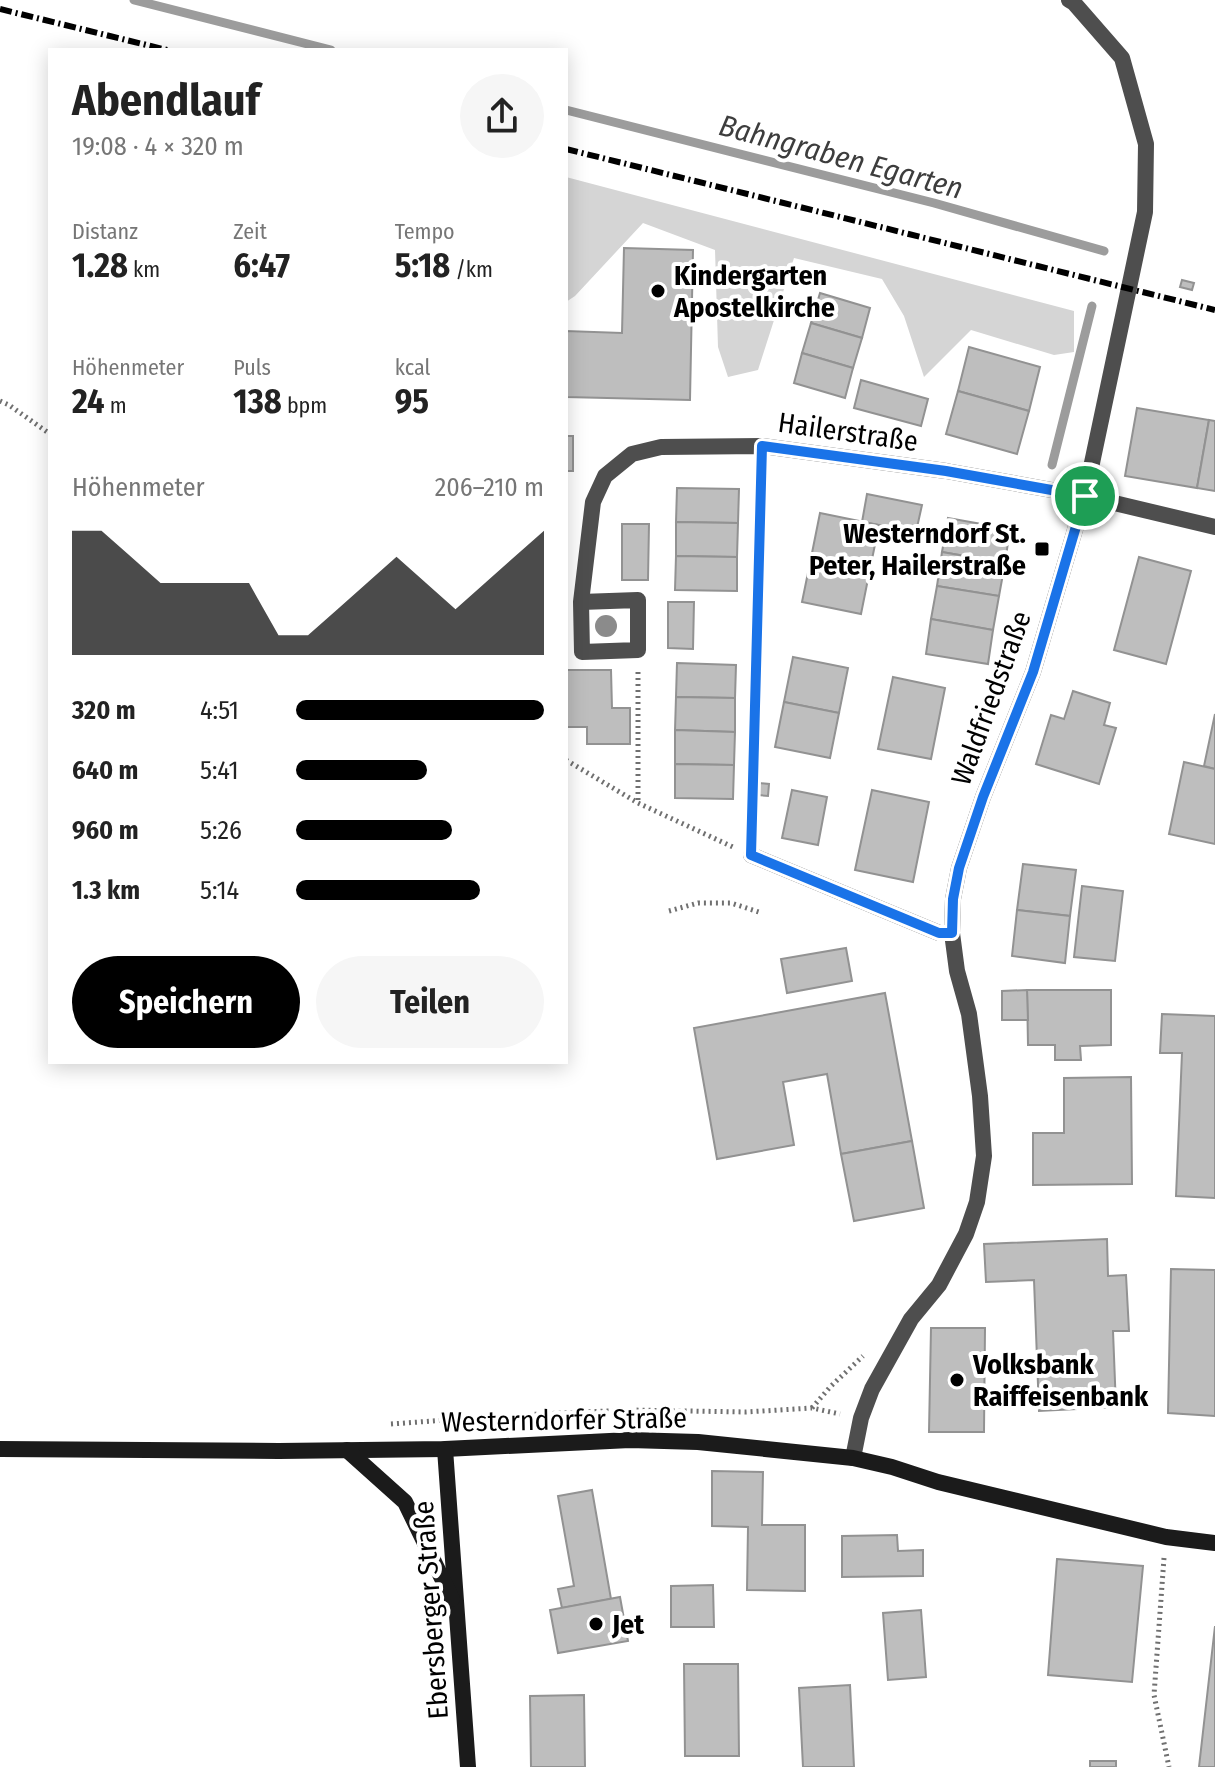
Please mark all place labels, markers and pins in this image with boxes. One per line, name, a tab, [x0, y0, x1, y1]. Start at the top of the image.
place label: Kindergarten Apostelkirche	[673, 259, 835, 324]
marker: Kindergarten Apostelkirche	[649, 282, 667, 300]
pin	[1051, 462, 1119, 530]
place label: Westerndorf St. Peter, Hailerstraße	[809, 517, 1026, 582]
marker: Westerndorf St. Peter, Hailerstraße	[1033, 540, 1051, 558]
place label: Volksbank Raiffeisenbank	[972, 1348, 1149, 1413]
marker: Volksbank Raiffeisenbank	[948, 1371, 966, 1389]
place label: Jet	[611, 1608, 645, 1641]
marker: Jet	[587, 1615, 605, 1633]

